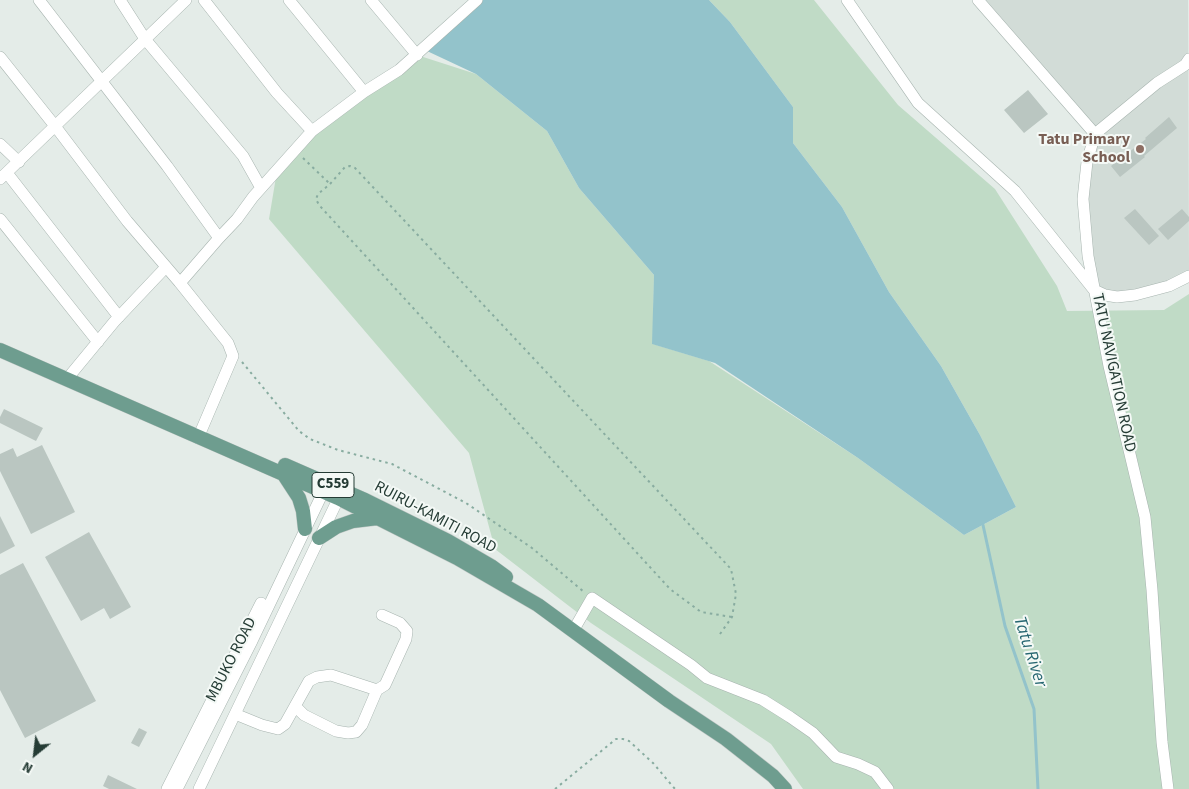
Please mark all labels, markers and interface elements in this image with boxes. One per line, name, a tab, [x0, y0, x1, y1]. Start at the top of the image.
place label: Tatu Primary School	[1038, 130, 1130, 168]
marker: Tatu Primary School	[1134, 143, 1146, 155]
street label: TATU NAVIGATION ROAD	[1087, 292, 1139, 454]
road number: C559	[312, 472, 354, 498]
street label: RUIRU-KAMITI ROAD	[371, 478, 499, 558]
water label: Tatu River	[1007, 614, 1051, 690]
street label: MBUKO ROAD	[203, 615, 261, 705]
north arrow	[10, 729, 60, 779]
text: N	[19, 756, 37, 778]

